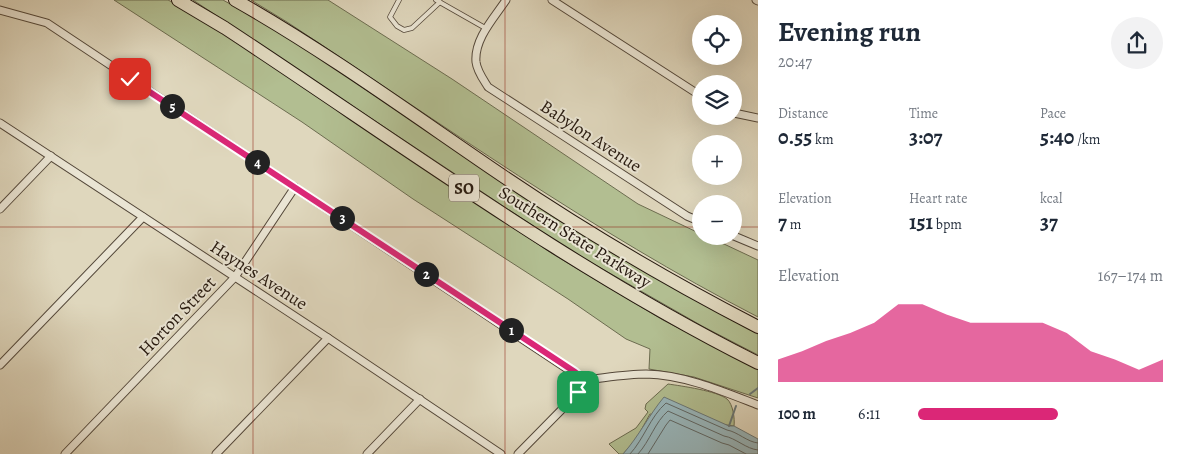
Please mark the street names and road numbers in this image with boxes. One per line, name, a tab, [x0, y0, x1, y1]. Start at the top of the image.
street label: Babylon Avenue	[536, 94, 646, 178]
road number: SO	[449, 174, 479, 202]
street label: Southern State Parkway	[494, 180, 657, 294]
street label: Haynes Avenue	[206, 235, 312, 315]
street label: Horton Street	[133, 271, 221, 361]

